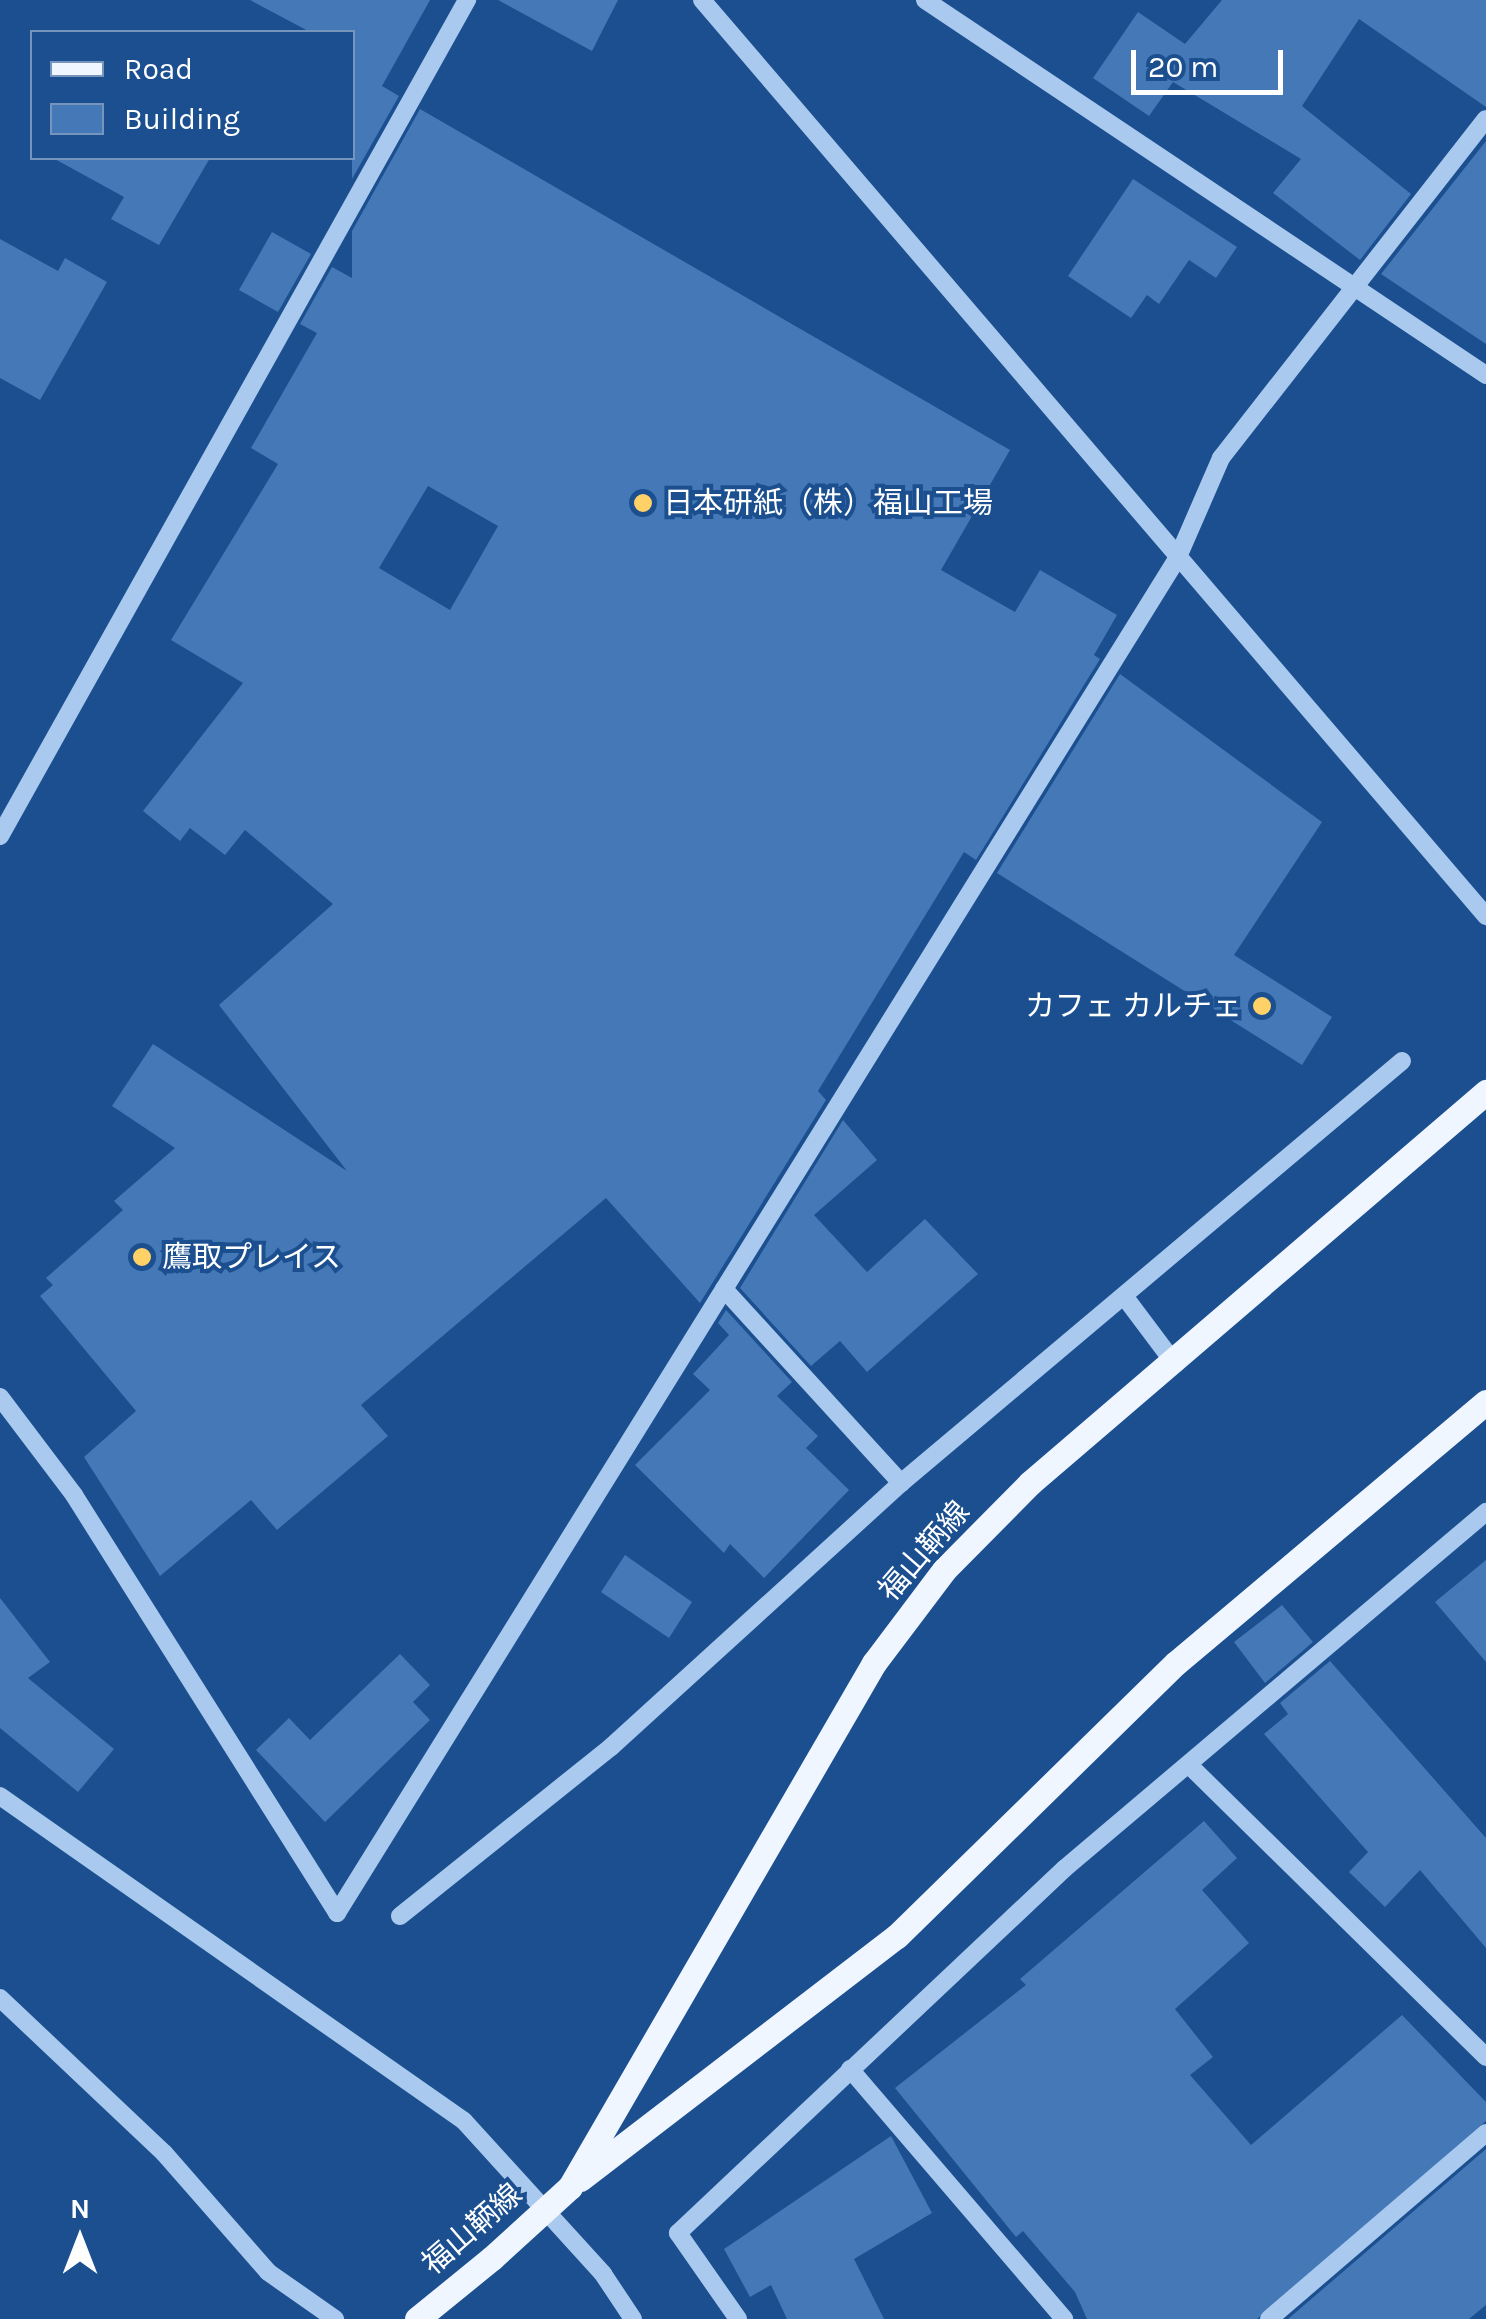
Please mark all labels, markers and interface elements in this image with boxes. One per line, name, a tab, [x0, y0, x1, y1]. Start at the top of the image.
legend	[30, 30, 355, 160]
scale bar	[1136, 30, 1288, 92]
text: 20 m	[1148, 49, 1218, 85]
text: Road	[124, 51, 193, 87]
text: Building	[124, 101, 240, 137]
place label: 日本研紙（株）福山工場	[663, 485, 993, 521]
marker: 日本研紙（株）福山工場	[632, 492, 654, 514]
place label: カフェ カルチェ	[1025, 988, 1242, 1024]
marker: カフェ カルチェ	[1251, 995, 1273, 1017]
place label: 鷹取プレイス	[162, 1239, 342, 1275]
marker: 鷹取プレイス	[131, 1246, 153, 1268]
street label: 福山鞆線	[871, 1494, 977, 1608]
street label: 福山鞆線	[415, 2176, 529, 2282]
north arrow	[30, 2189, 130, 2289]
text: N	[70, 2192, 90, 2225]

